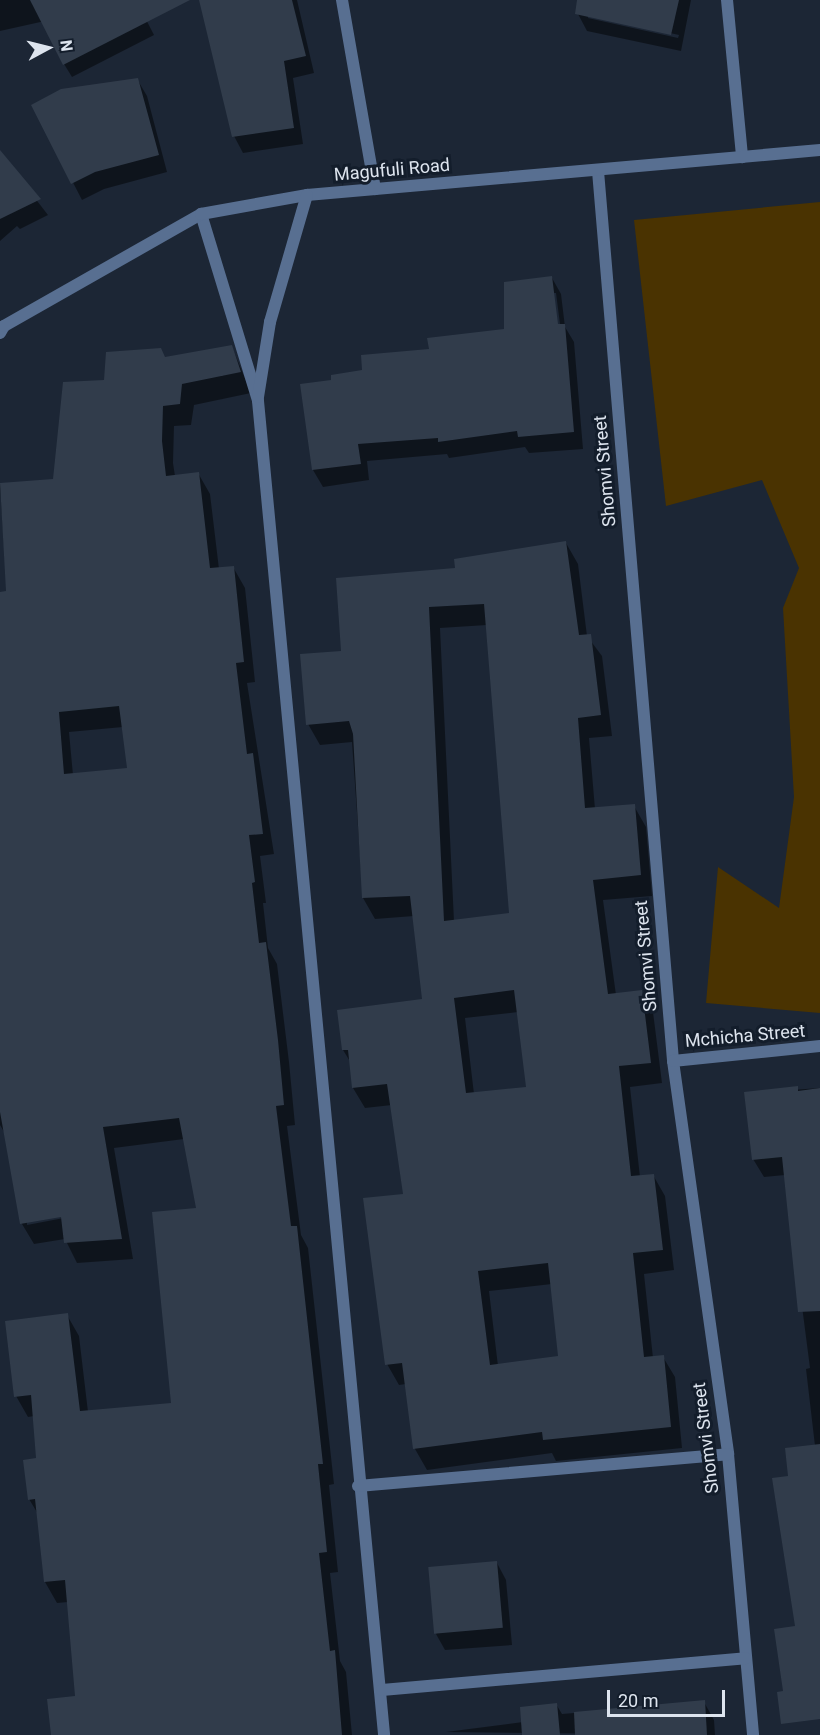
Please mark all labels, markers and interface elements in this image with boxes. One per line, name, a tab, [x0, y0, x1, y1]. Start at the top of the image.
north arrow	[18, 18, 78, 78]
text: N	[56, 39, 76, 53]
street label: Magufuli Road	[333, 154, 451, 186]
street label: Shomvi Street	[589, 414, 621, 528]
street label: Shomvi Street	[630, 899, 662, 1013]
street label: Mchicha Street	[684, 1020, 806, 1052]
street label: Shomvi Street	[688, 1381, 724, 1495]
scale bar	[610, 1678, 728, 1716]
text: 20 m	[618, 1690, 658, 1711]

